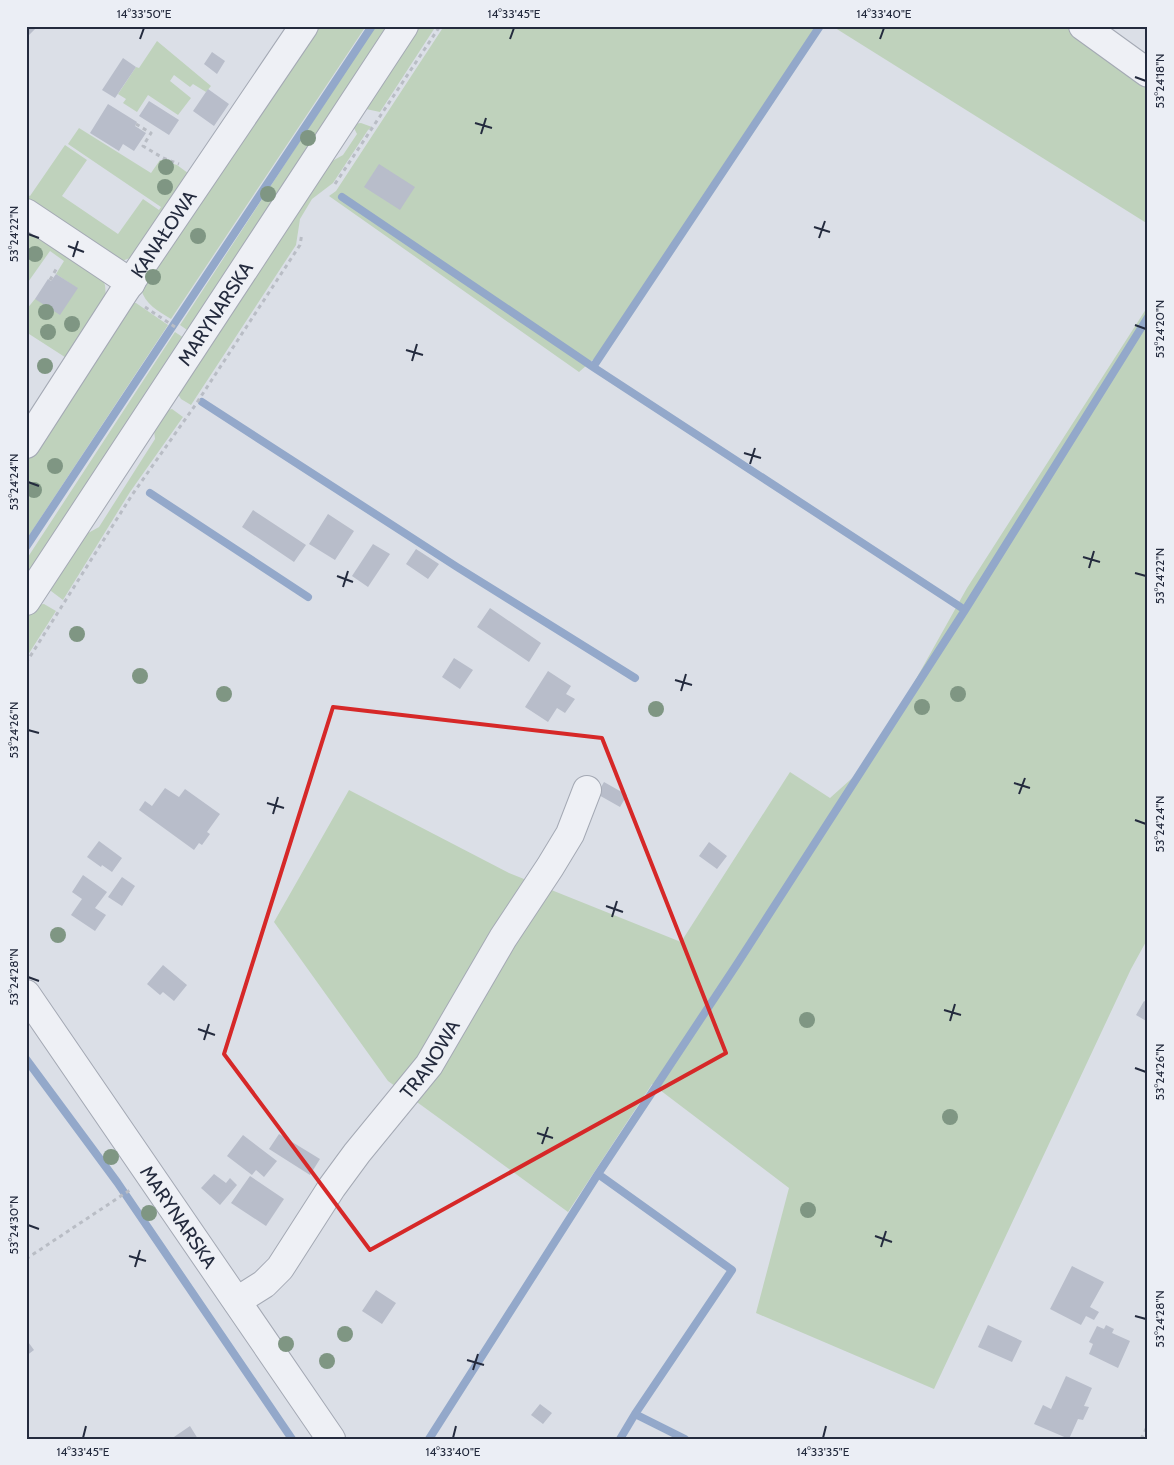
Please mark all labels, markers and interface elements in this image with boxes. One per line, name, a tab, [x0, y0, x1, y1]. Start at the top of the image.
text: 14°33'50"E	[117, 6, 172, 21]
text: 14°33'45"E	[488, 6, 541, 21]
text: 14°33'40"E	[857, 6, 912, 21]
text: 53°24'18"N	[1152, 53, 1167, 109]
street label: KANAŁOWA	[126, 186, 201, 282]
text: 53°24'22"N	[6, 206, 21, 262]
street label: MARYNARSKA	[173, 257, 258, 370]
text: 53°24'20"N	[1152, 300, 1167, 358]
text: 53°24'24"N	[6, 453, 21, 511]
text: 53°24'22"N	[1152, 548, 1167, 604]
text: 53°24'26"N	[6, 701, 21, 759]
text: 53°24'24"N	[1152, 795, 1167, 853]
text: 53°24'28"N	[6, 948, 21, 1006]
street label: TRANOWA	[395, 1015, 464, 1103]
text: 53°24'26"N	[1152, 1043, 1167, 1101]
street label: MARYNARSKA	[135, 1161, 222, 1273]
text: 53°24'30"N	[6, 1196, 21, 1254]
text: 53°24'28"N	[1152, 1290, 1167, 1348]
text: 14°33'45"E	[57, 1444, 110, 1459]
text: 14°33'40"E	[426, 1444, 481, 1459]
text: 14°33'35"E	[797, 1444, 850, 1459]

